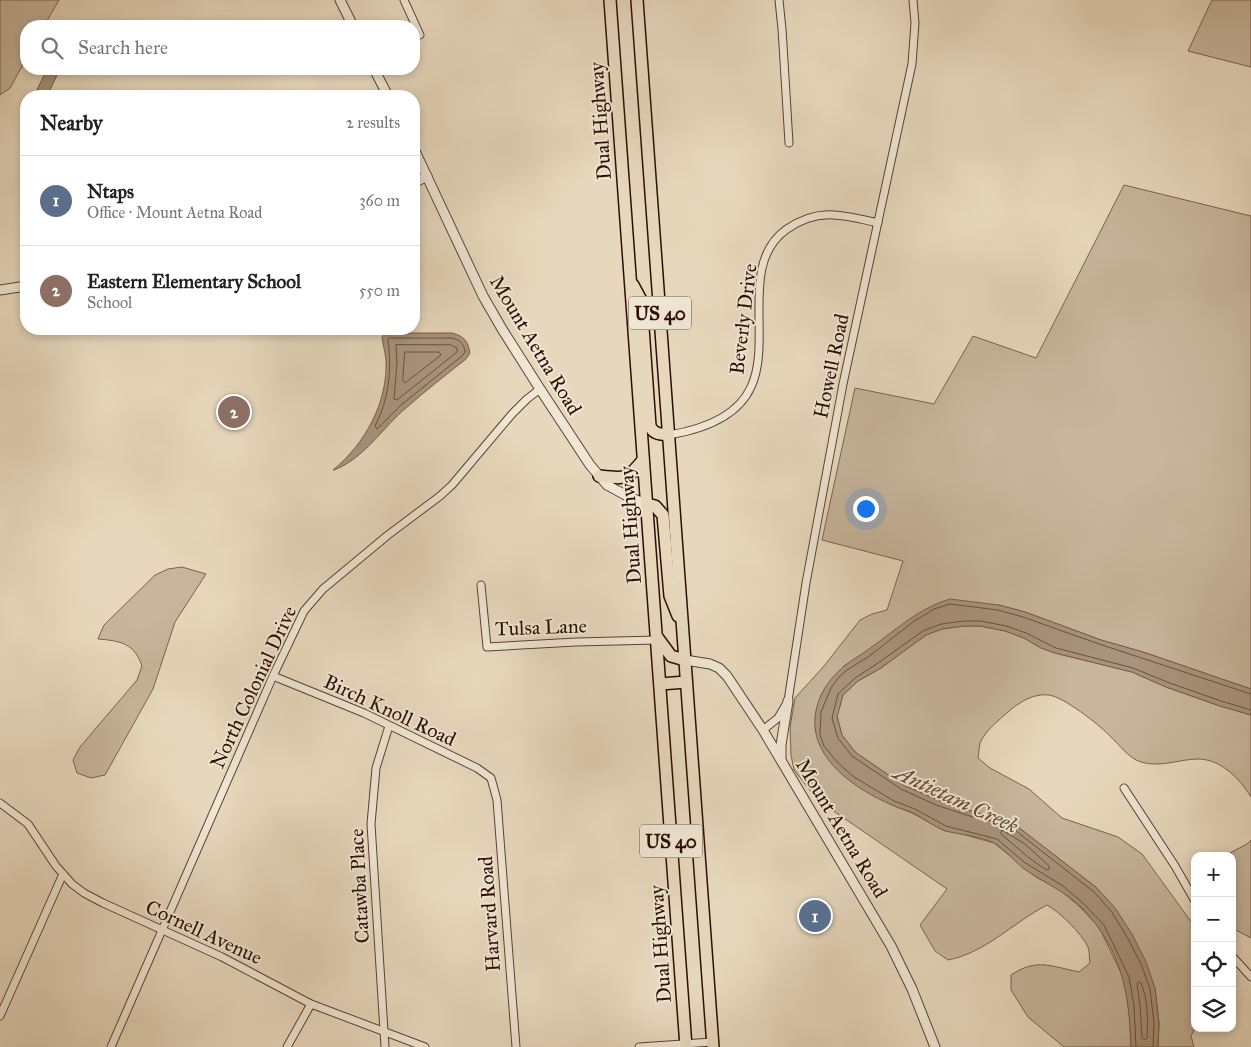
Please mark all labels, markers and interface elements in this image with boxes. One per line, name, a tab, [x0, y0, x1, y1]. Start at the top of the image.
search box	[20, 20, 420, 75]
icon: search	[38, 34, 66, 62]
text: Search here	[78, 36, 168, 59]
street label: Dual Highway	[584, 60, 617, 181]
text: Nearby	[40, 110, 103, 136]
text: 2 results	[346, 113, 400, 132]
text: Ntaps	[87, 180, 134, 203]
text: 1	[53, 191, 59, 210]
text: 360 m	[359, 191, 400, 210]
text: Office · Mount Aetna Road	[87, 203, 262, 222]
street label: Beverly Drive	[724, 262, 762, 376]
text: Eastern Elementary School	[87, 270, 301, 293]
street label: Mount Aetna Road	[485, 271, 587, 419]
text: 2	[52, 281, 60, 300]
text: 550 m	[359, 281, 400, 300]
text: School	[87, 293, 132, 312]
road number: US 40	[629, 296, 691, 330]
street label: Howell Road	[808, 312, 854, 420]
pin: 2	[218, 393, 250, 431]
street label: Dual Highway	[614, 464, 647, 585]
your location	[853, 496, 879, 522]
street label: North Colonial Drive	[205, 602, 301, 772]
street label: Tulsa Lane	[495, 613, 587, 641]
street label: Birch Knoll Road	[320, 669, 460, 751]
street label: Mount Aetna Road	[791, 754, 893, 902]
water label: Antietam Creek	[888, 758, 1023, 839]
road number: US 40	[640, 824, 702, 858]
street label: Catawba Place	[344, 828, 374, 944]
map controls	[1191, 852, 1236, 1032]
button: +	[1191, 852, 1236, 897]
street label: Harvard Road	[473, 855, 505, 973]
street label: Dual Highway	[644, 883, 677, 1004]
street label: Cornell Avenue	[142, 895, 266, 969]
pin: 1	[799, 897, 831, 935]
button: −	[1191, 897, 1236, 942]
button: locate	[1191, 942, 1236, 987]
button: layers	[1191, 987, 1236, 1032]

